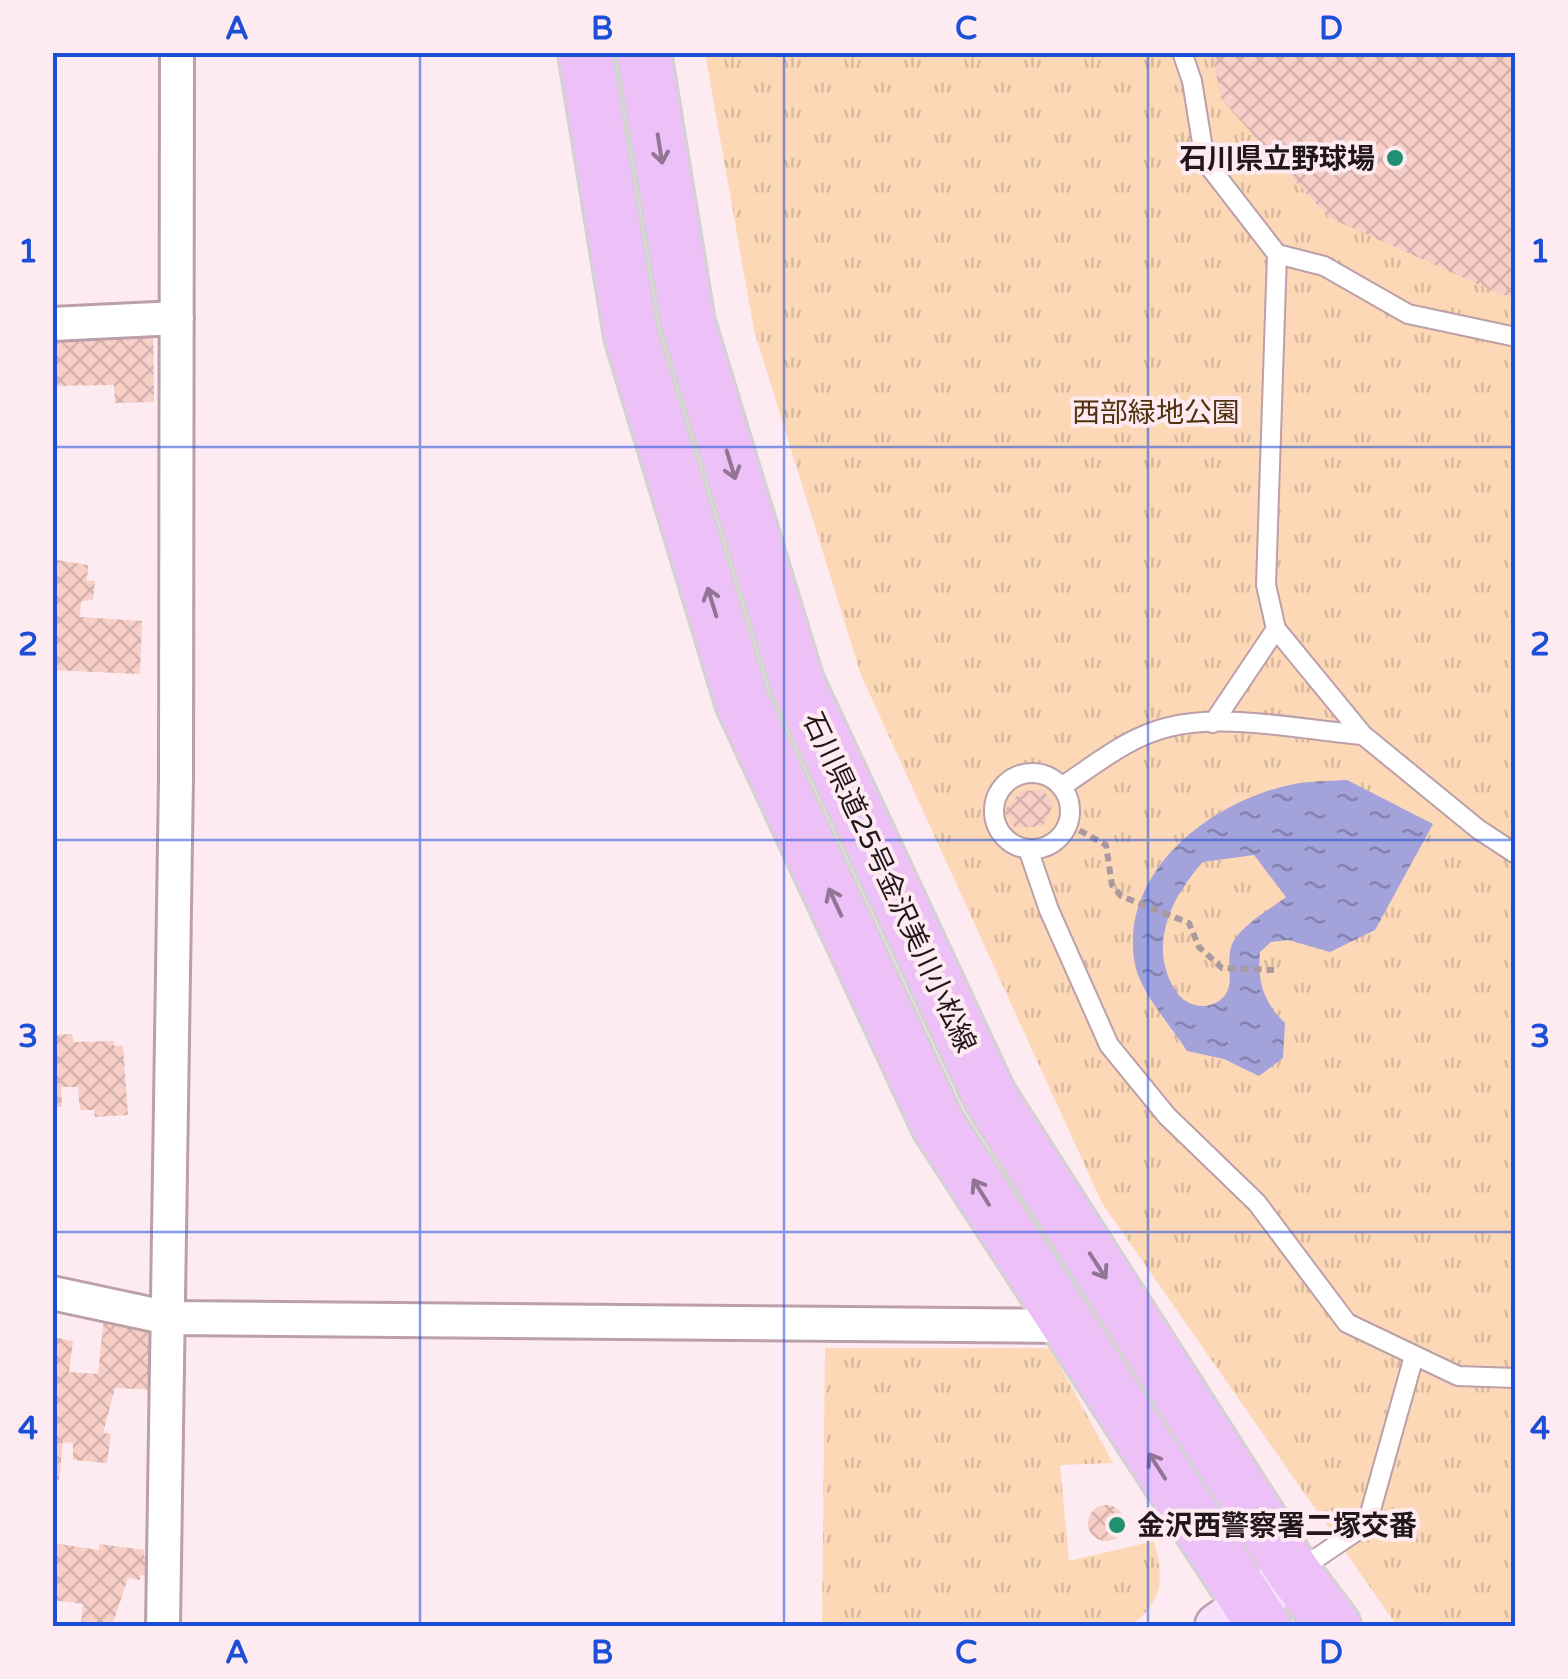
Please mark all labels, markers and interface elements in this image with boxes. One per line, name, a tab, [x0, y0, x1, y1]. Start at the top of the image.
text: A	[225, 10, 249, 48]
text: B	[591, 10, 613, 48]
text: C	[955, 10, 977, 48]
text: D	[1319, 10, 1343, 48]
one-way arrow	[651, 132, 670, 164]
place label: 石川県立野球場	[1179, 142, 1375, 176]
marker: 石川県立野球場	[1384, 147, 1406, 169]
text: 1	[18, 233, 38, 271]
text: 1	[1530, 233, 1550, 271]
park label: 西部緑地公園	[1072, 396, 1240, 430]
one-way arrow	[723, 449, 741, 480]
one-way arrow	[702, 587, 720, 619]
text: 2	[18, 626, 38, 664]
text: 2	[1530, 626, 1550, 664]
street label: 石川県道25号金沢美川小松線	[795, 707, 983, 1058]
one-way arrow	[825, 888, 844, 918]
text: 3	[18, 1018, 38, 1056]
text: 3	[1530, 1018, 1550, 1056]
one-way arrow	[971, 1178, 991, 1207]
one-way arrow	[1087, 1252, 1108, 1280]
text: 4	[18, 1410, 38, 1448]
text: 4	[1530, 1410, 1550, 1448]
one-way arrow	[1146, 1452, 1167, 1480]
place label: 金沢西警察署二塚交番	[1137, 1509, 1417, 1543]
marker: 金沢西警察署二塚交番	[1106, 1514, 1128, 1536]
text: A	[225, 1634, 249, 1672]
text: B	[591, 1634, 613, 1672]
text: C	[955, 1634, 977, 1672]
text: D	[1319, 1634, 1343, 1672]

